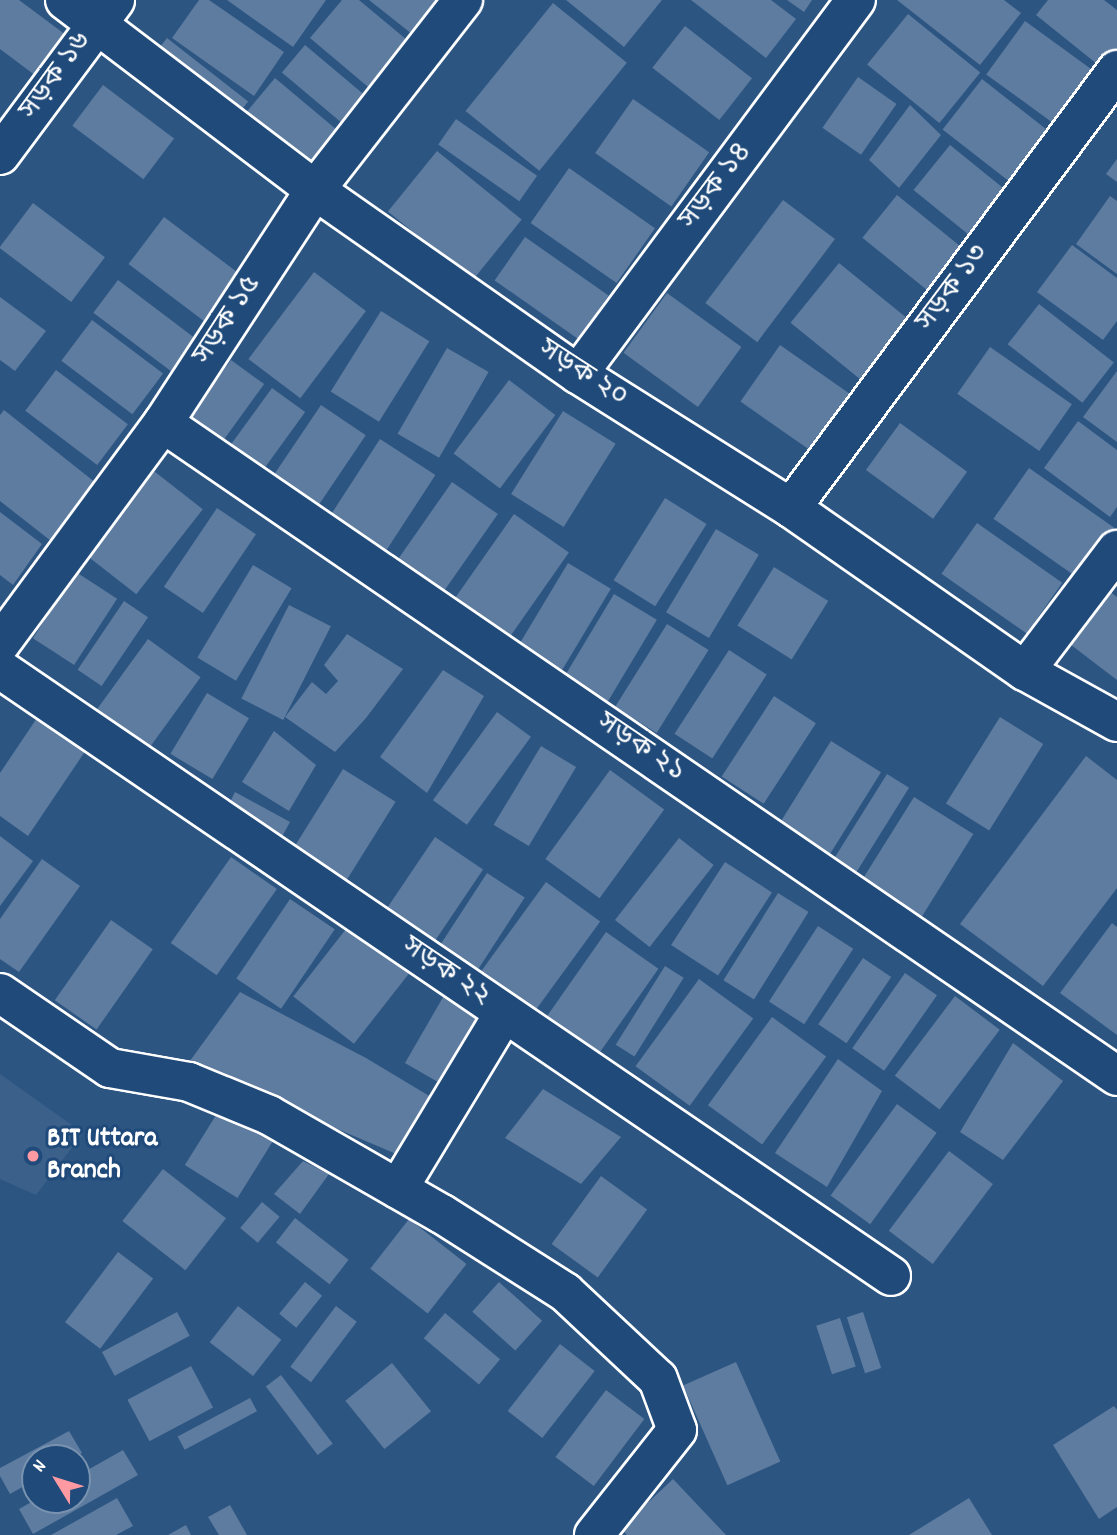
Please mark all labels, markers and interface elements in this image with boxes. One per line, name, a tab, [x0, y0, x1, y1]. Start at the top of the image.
street label: সড়ক ১৬	[14, 27, 100, 127]
street label: সড়ক ১৪	[674, 137, 760, 237]
street label: সড়ক ১৩	[911, 239, 997, 339]
street label: সড়ক ১৫	[188, 270, 270, 372]
street label: সড়ক ২০	[531, 334, 633, 416]
street label: সড়ক ২১	[589, 707, 691, 791]
street label: সড়ক ২২	[394, 931, 496, 1015]
place label: BIT Uttara Branch	[47, 1123, 157, 1189]
marker: BIT Uttara Branch	[25, 1148, 41, 1164]
north arrow	[21, 1444, 91, 1514]
text: N	[27, 1455, 54, 1479]

